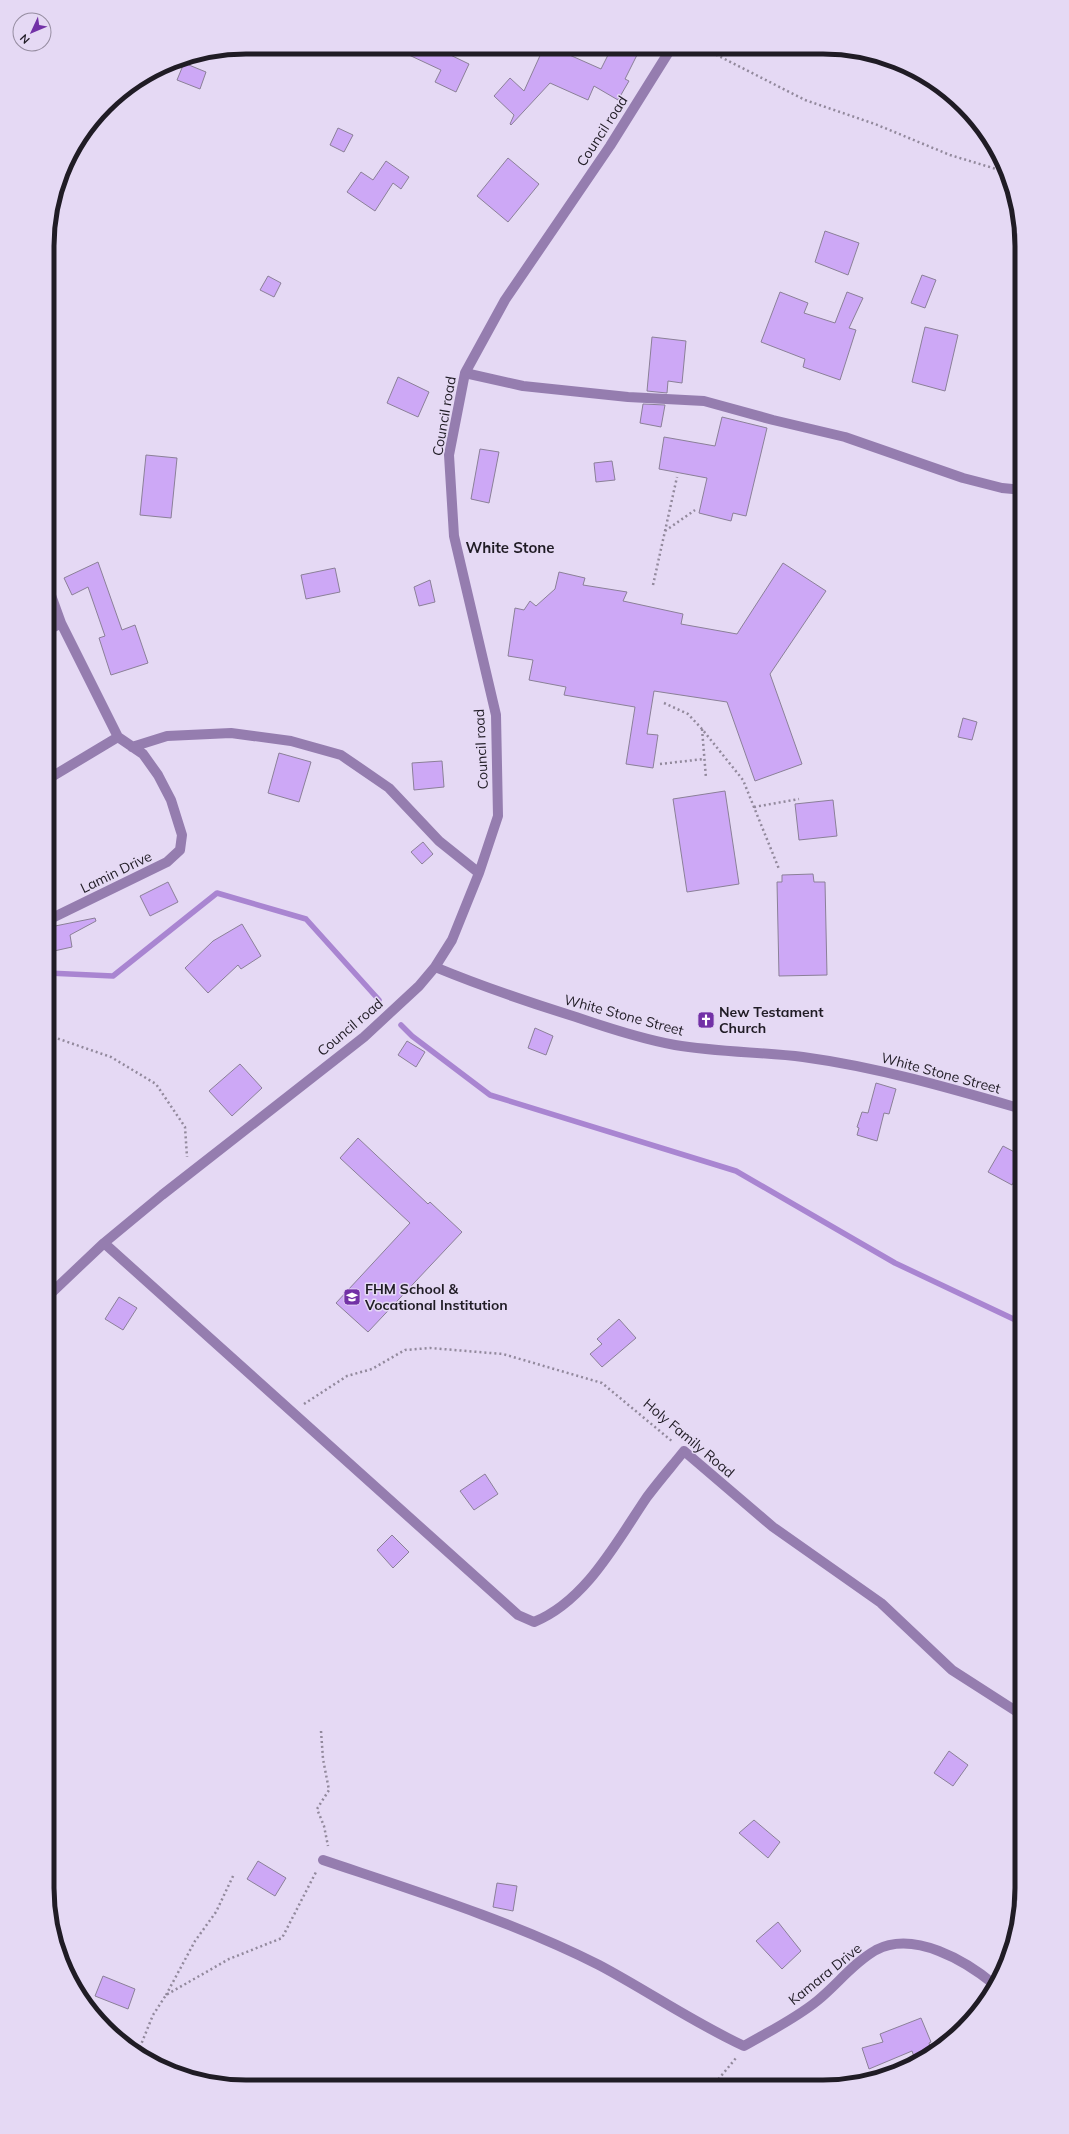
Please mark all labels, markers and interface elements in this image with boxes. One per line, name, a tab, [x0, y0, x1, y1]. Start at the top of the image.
north arrow	[12, 12, 52, 52]
text: N	[17, 31, 33, 47]
street label: Council road	[573, 92, 631, 170]
street label: Council road	[428, 375, 460, 457]
district label: White Stone	[465, 538, 555, 557]
street label: Council road	[470, 708, 492, 790]
street label: Lamin Drive	[77, 847, 155, 897]
street label: White Stone Street	[562, 990, 686, 1040]
street label: Council road	[313, 994, 387, 1060]
place label: New Testament Church	[719, 1003, 824, 1037]
church icon: New Testament Church	[696, 1010, 716, 1030]
street label: White Stone Street	[879, 1048, 1003, 1098]
place label: FHM School & Vocational Institution	[364, 1280, 508, 1314]
school or university icon: FHM School & Vocational Institution	[342, 1287, 362, 1307]
street label: Holy Family Road	[640, 1395, 738, 1481]
street label: Kamara Drive	[785, 1939, 865, 2009]

